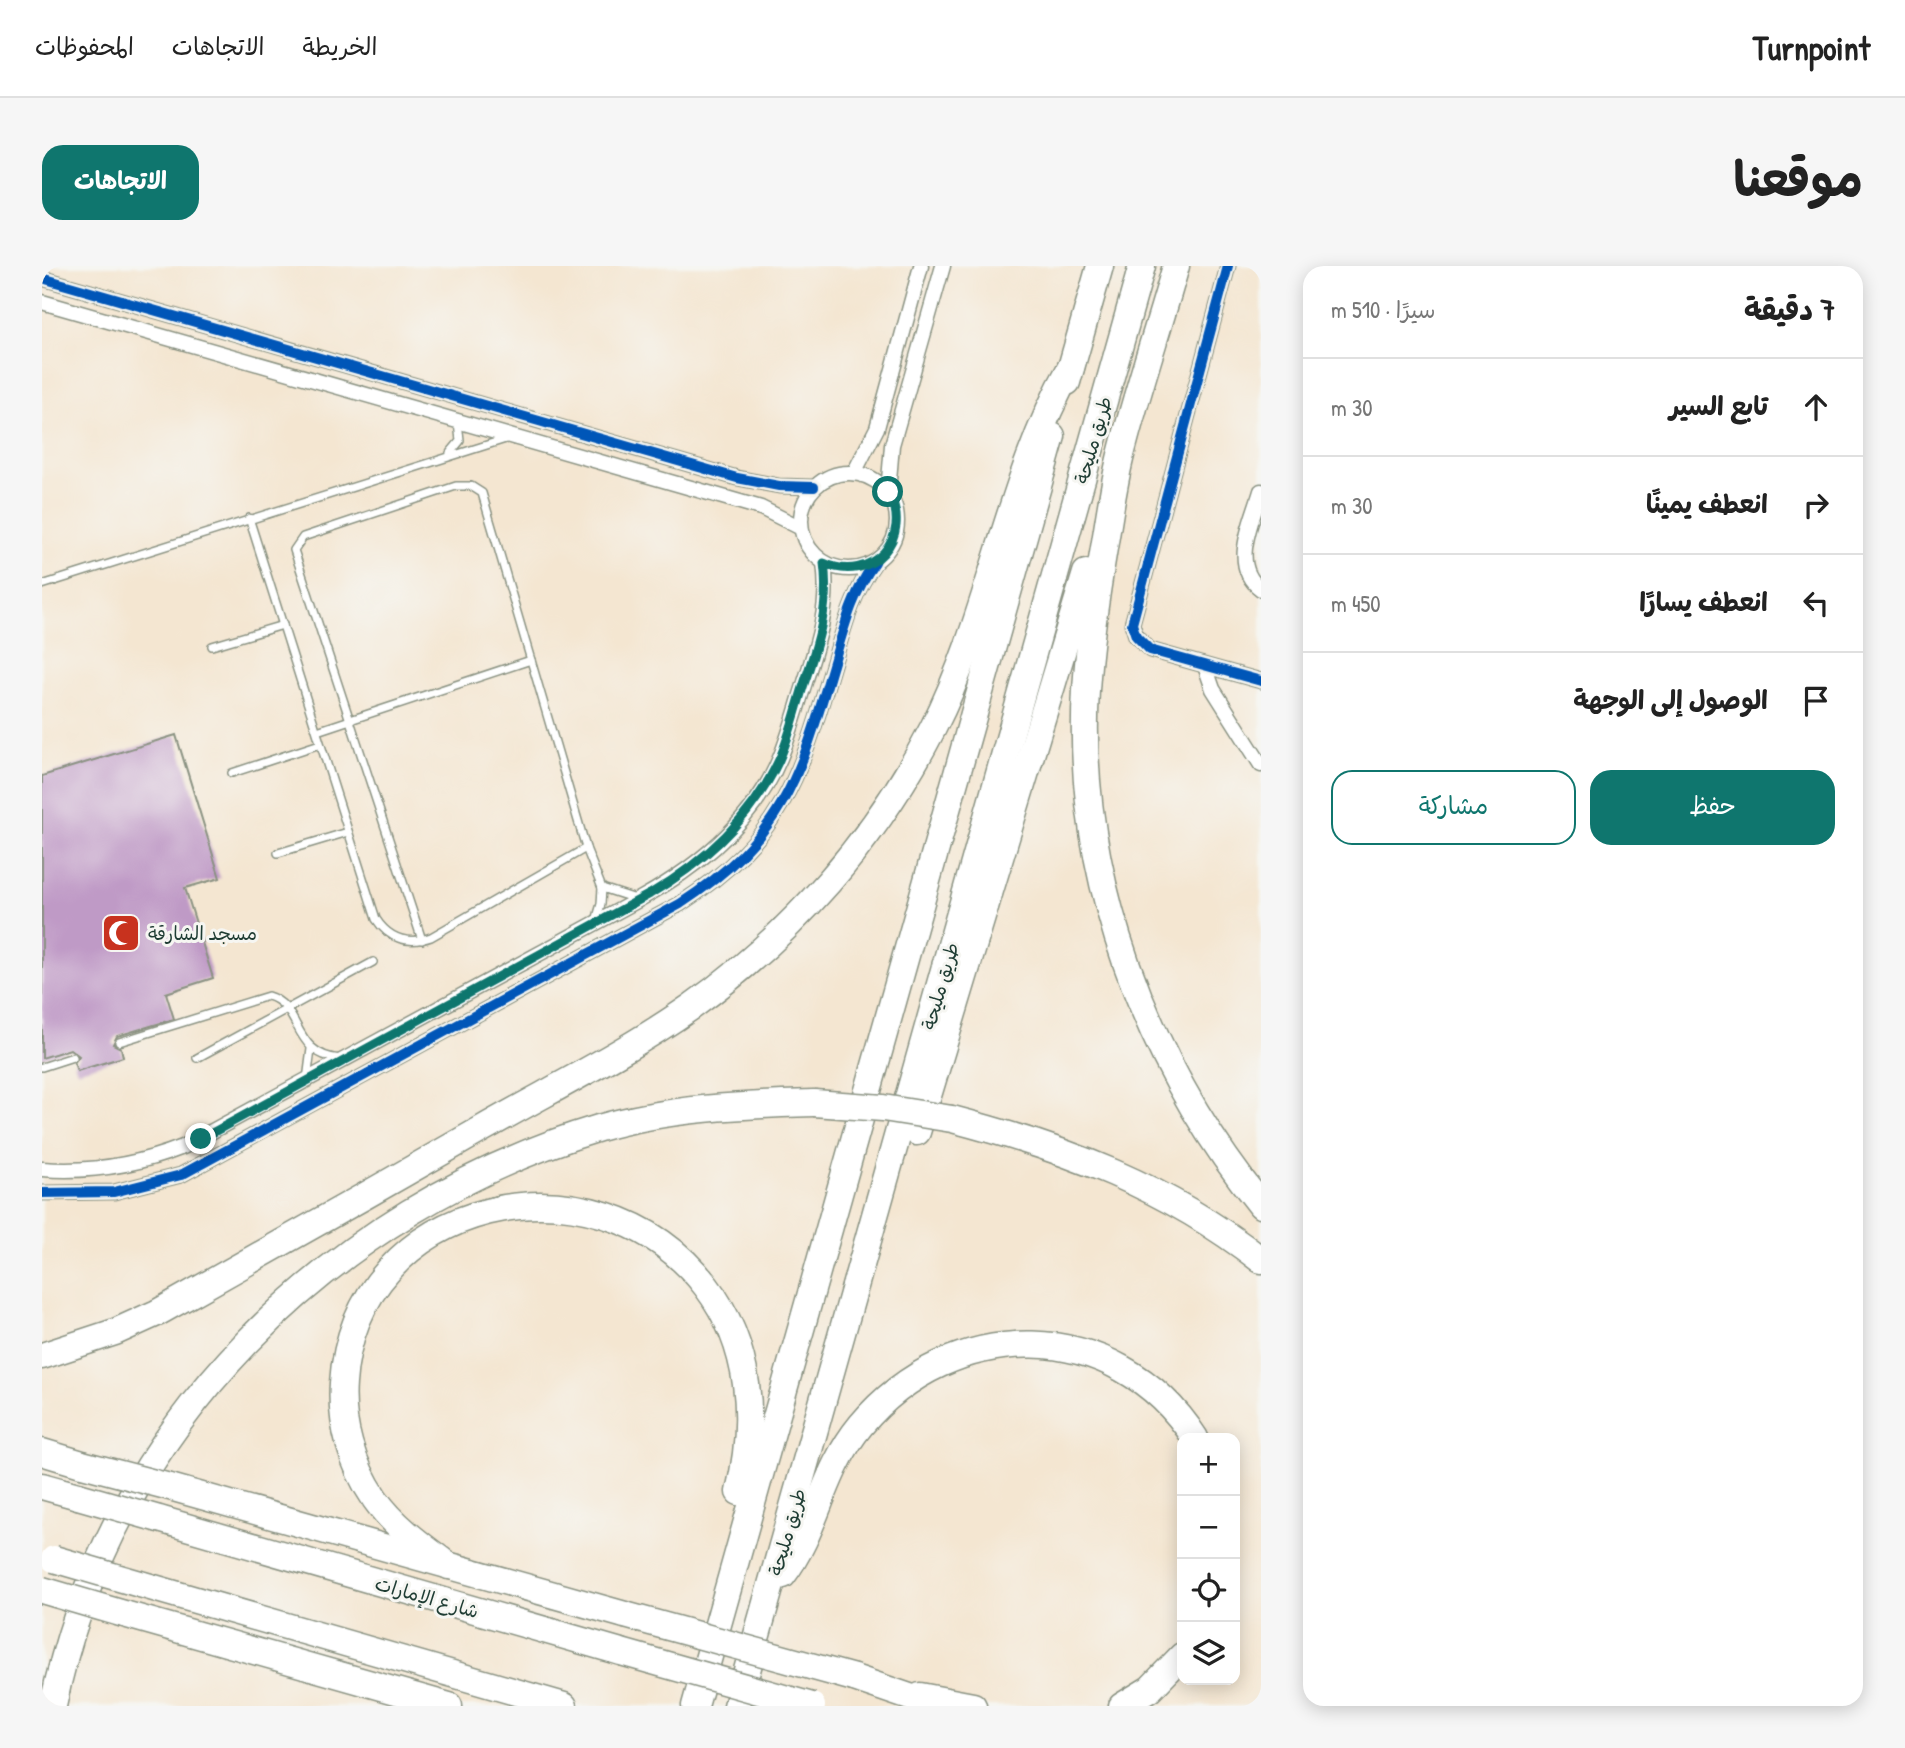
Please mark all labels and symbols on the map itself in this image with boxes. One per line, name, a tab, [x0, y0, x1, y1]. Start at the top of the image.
street label: طريق مليحة	[1068, 393, 1118, 487]
route start	[872, 476, 903, 507]
mosque icon: مسجد الشارقة	[100, 912, 142, 954]
place label: مسجد الشارقة	[148, 920, 257, 946]
street label: طريق مليحة	[915, 939, 965, 1033]
route end	[185, 1123, 216, 1154]
street label: طريق مليحة	[762, 1485, 812, 1579]
street label: شارع الإمارات	[372, 1570, 482, 1625]

